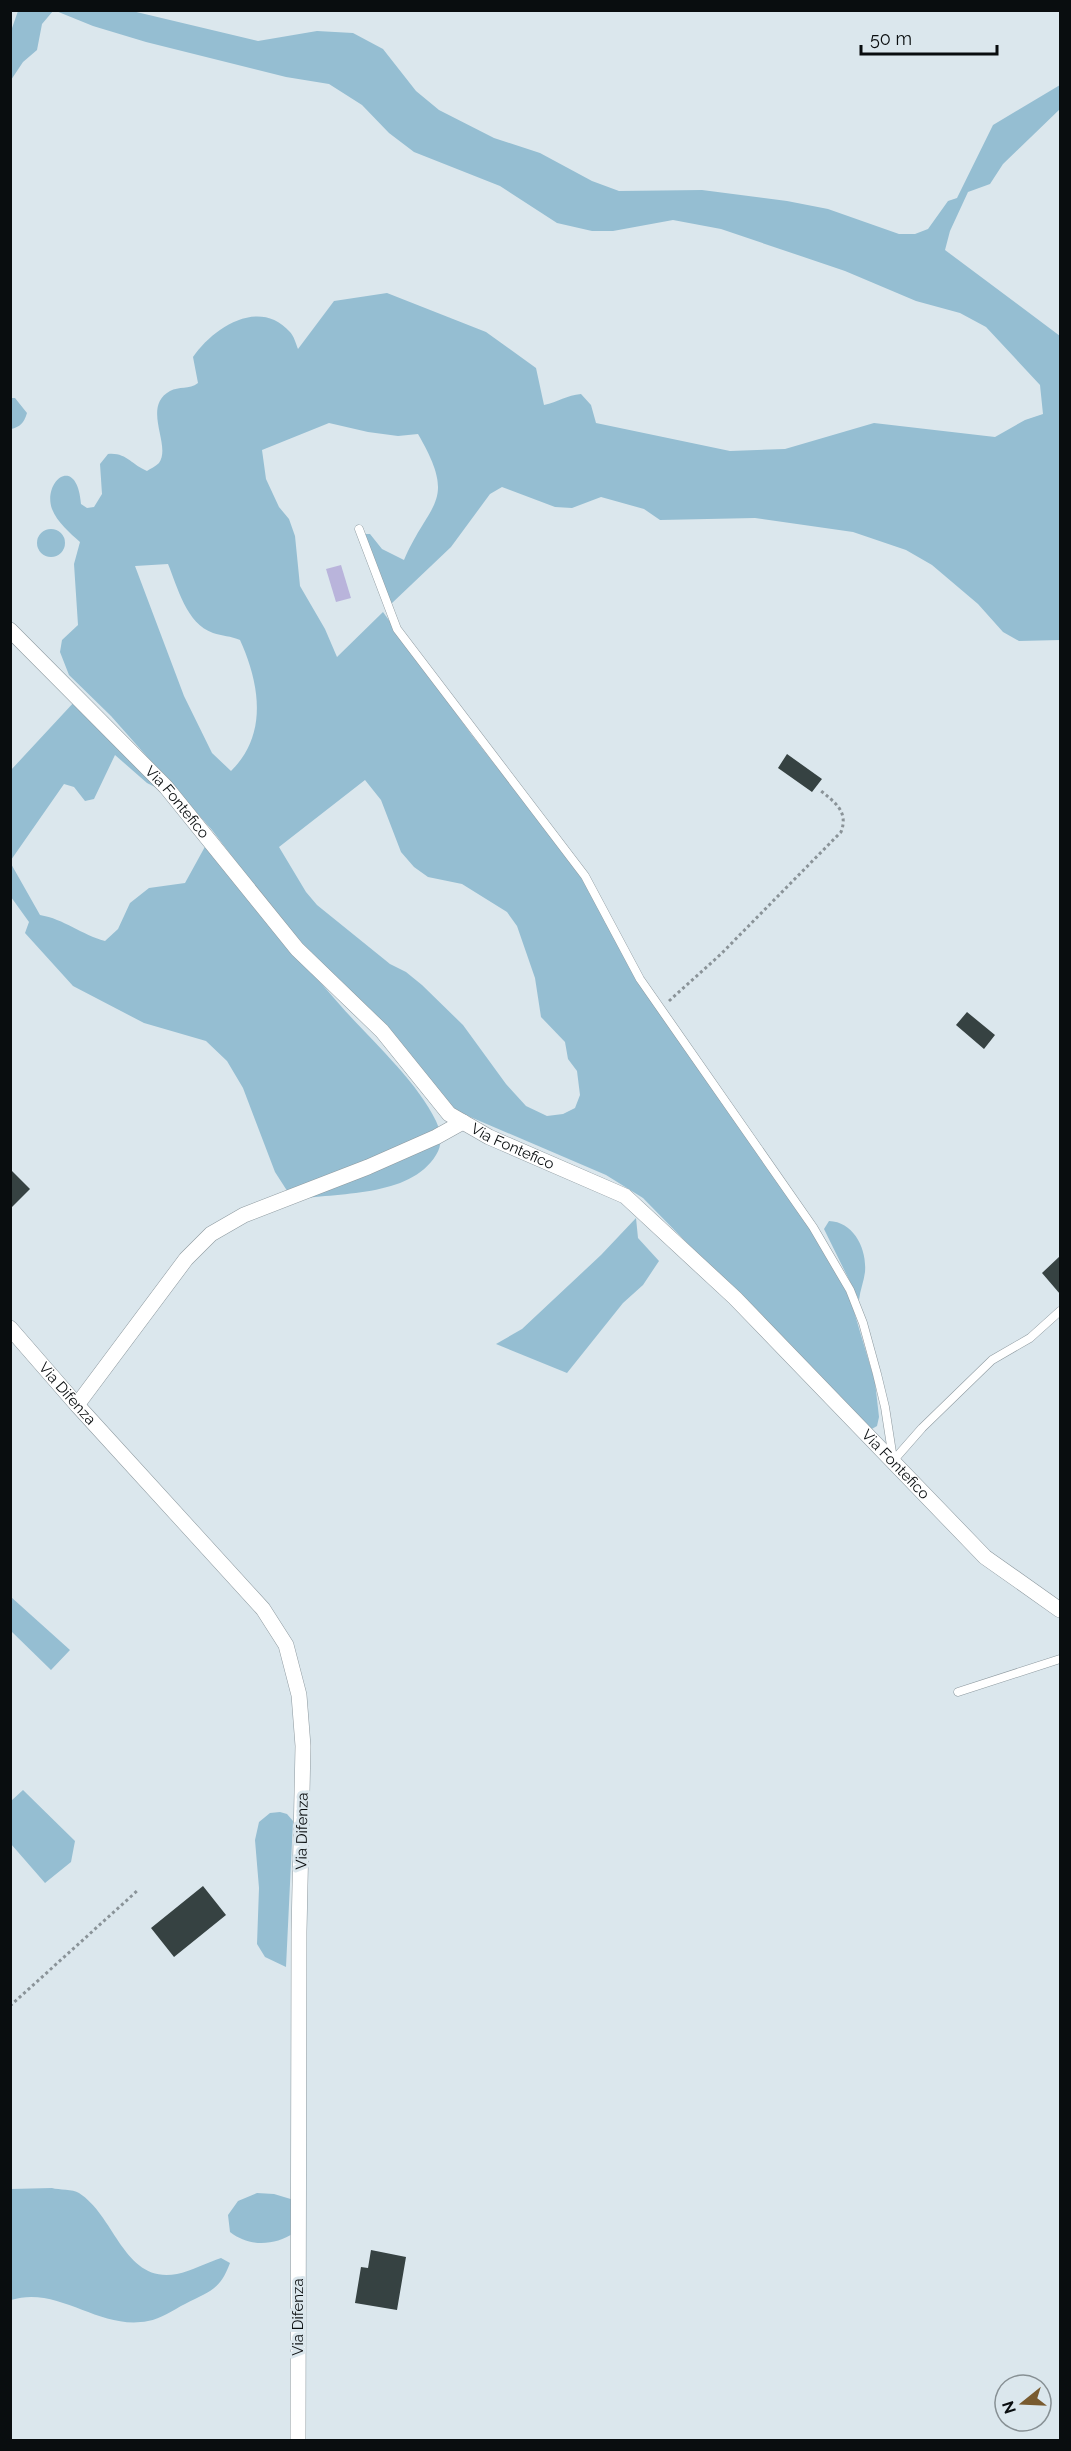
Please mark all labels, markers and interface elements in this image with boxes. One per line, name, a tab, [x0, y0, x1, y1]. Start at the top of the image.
scale bar	[861, 18, 998, 56]
text: 50 m	[870, 28, 912, 49]
street label: Via Fontefico	[141, 762, 213, 842]
street label: Via Fontefico	[468, 1119, 557, 1173]
street label: Via Difenza	[35, 1359, 100, 1429]
street label: Via Fontefico	[858, 1426, 933, 1503]
street label: Via Difenza	[292, 1792, 312, 1870]
street label: Via Difenza	[289, 2278, 307, 2356]
north arrow	[993, 2373, 1053, 2433]
text: N	[998, 2399, 1020, 2416]

